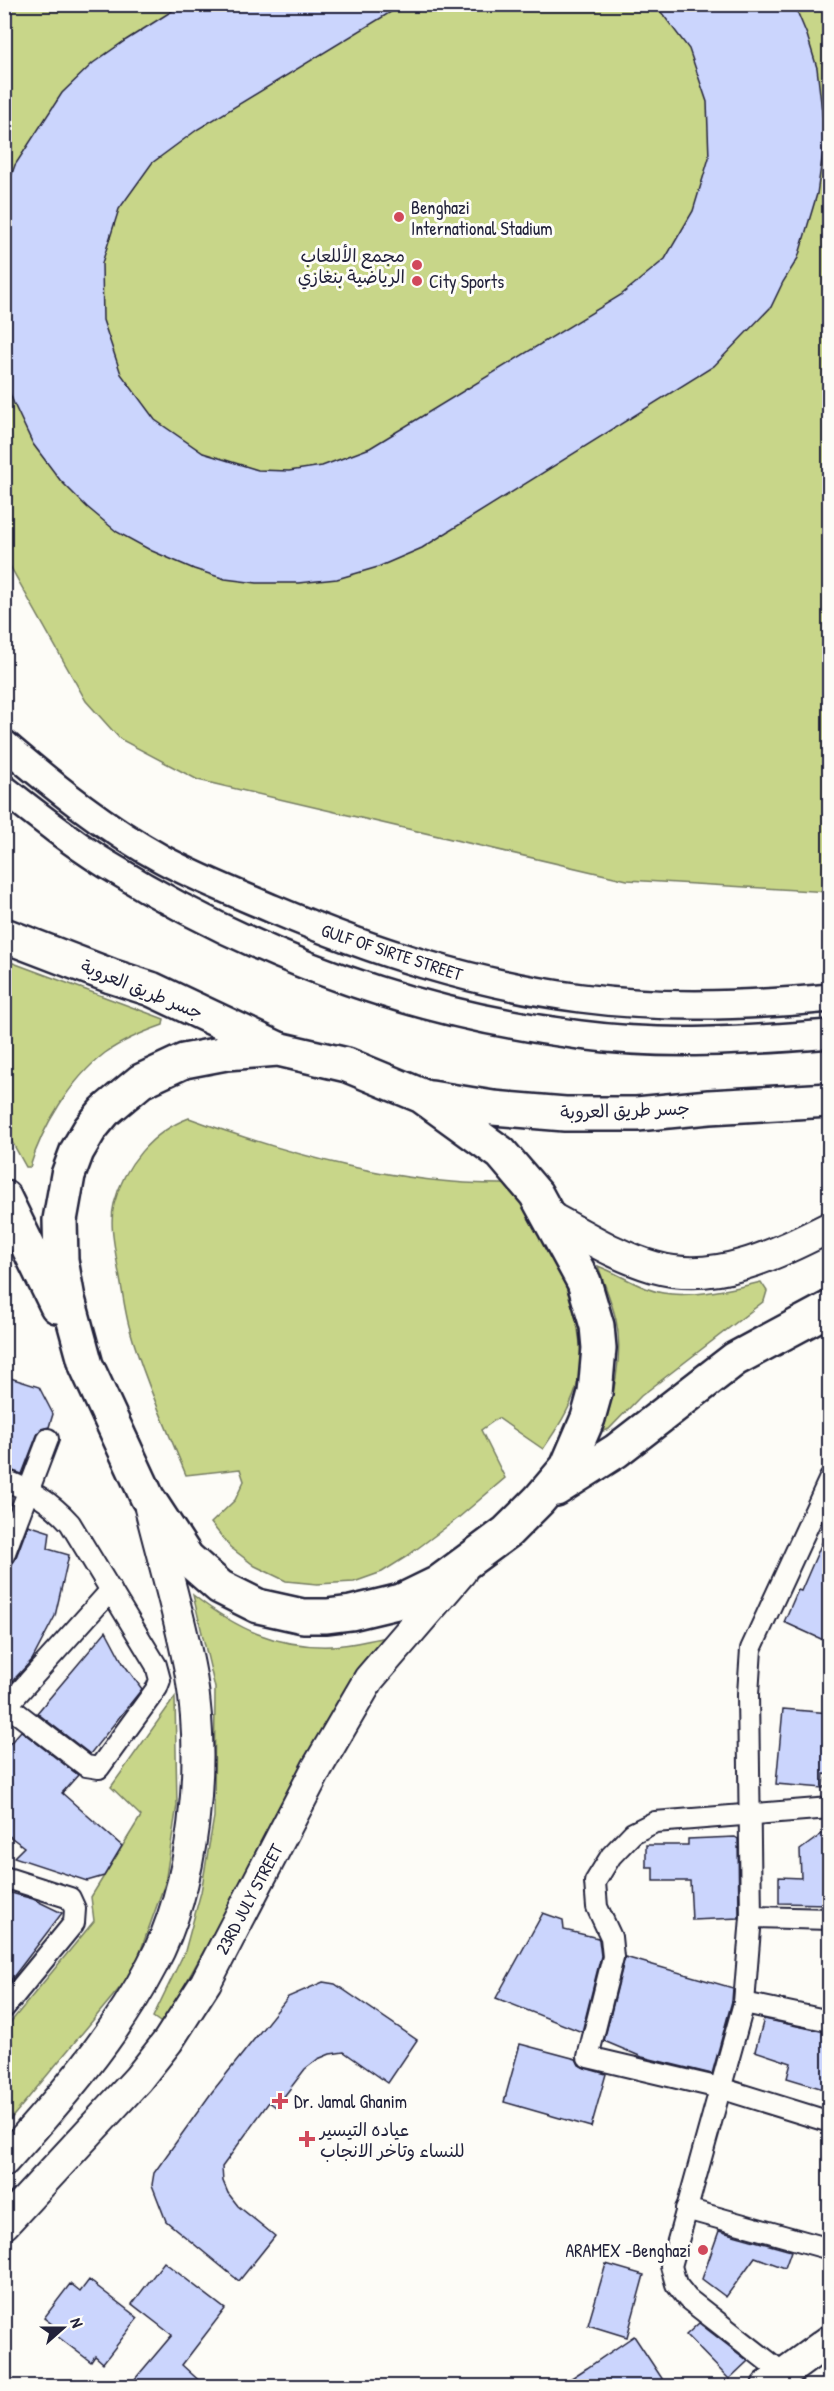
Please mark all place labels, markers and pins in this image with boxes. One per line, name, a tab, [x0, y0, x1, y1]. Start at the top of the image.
place label: Benghazi International Stadium	[411, 195, 552, 241]
marker: Benghazi International Stadium	[392, 210, 406, 224]
place label: مجمع الأللعاب الرياضية بنغازي	[298, 243, 405, 290]
marker: مجمع الأللعاب الرياضية بنغازي	[410, 258, 424, 272]
place label: City Sports	[429, 269, 504, 294]
marker: City Sports	[410, 274, 424, 288]
place label: Dr. Jamal Ghanim	[294, 2089, 407, 2114]
marker: Dr. Jamal Ghanim	[271, 2092, 289, 2110]
place label: عياده التيسير للنساء وتاخر الانجاب	[318, 2117, 465, 2163]
marker: عياده التيسير للنساء وتاخر الانجاب	[298, 2130, 316, 2148]
place label: ARAMEX -Benghazi	[566, 2238, 691, 2263]
marker: ARAMEX -Benghazi	[696, 2243, 710, 2257]

